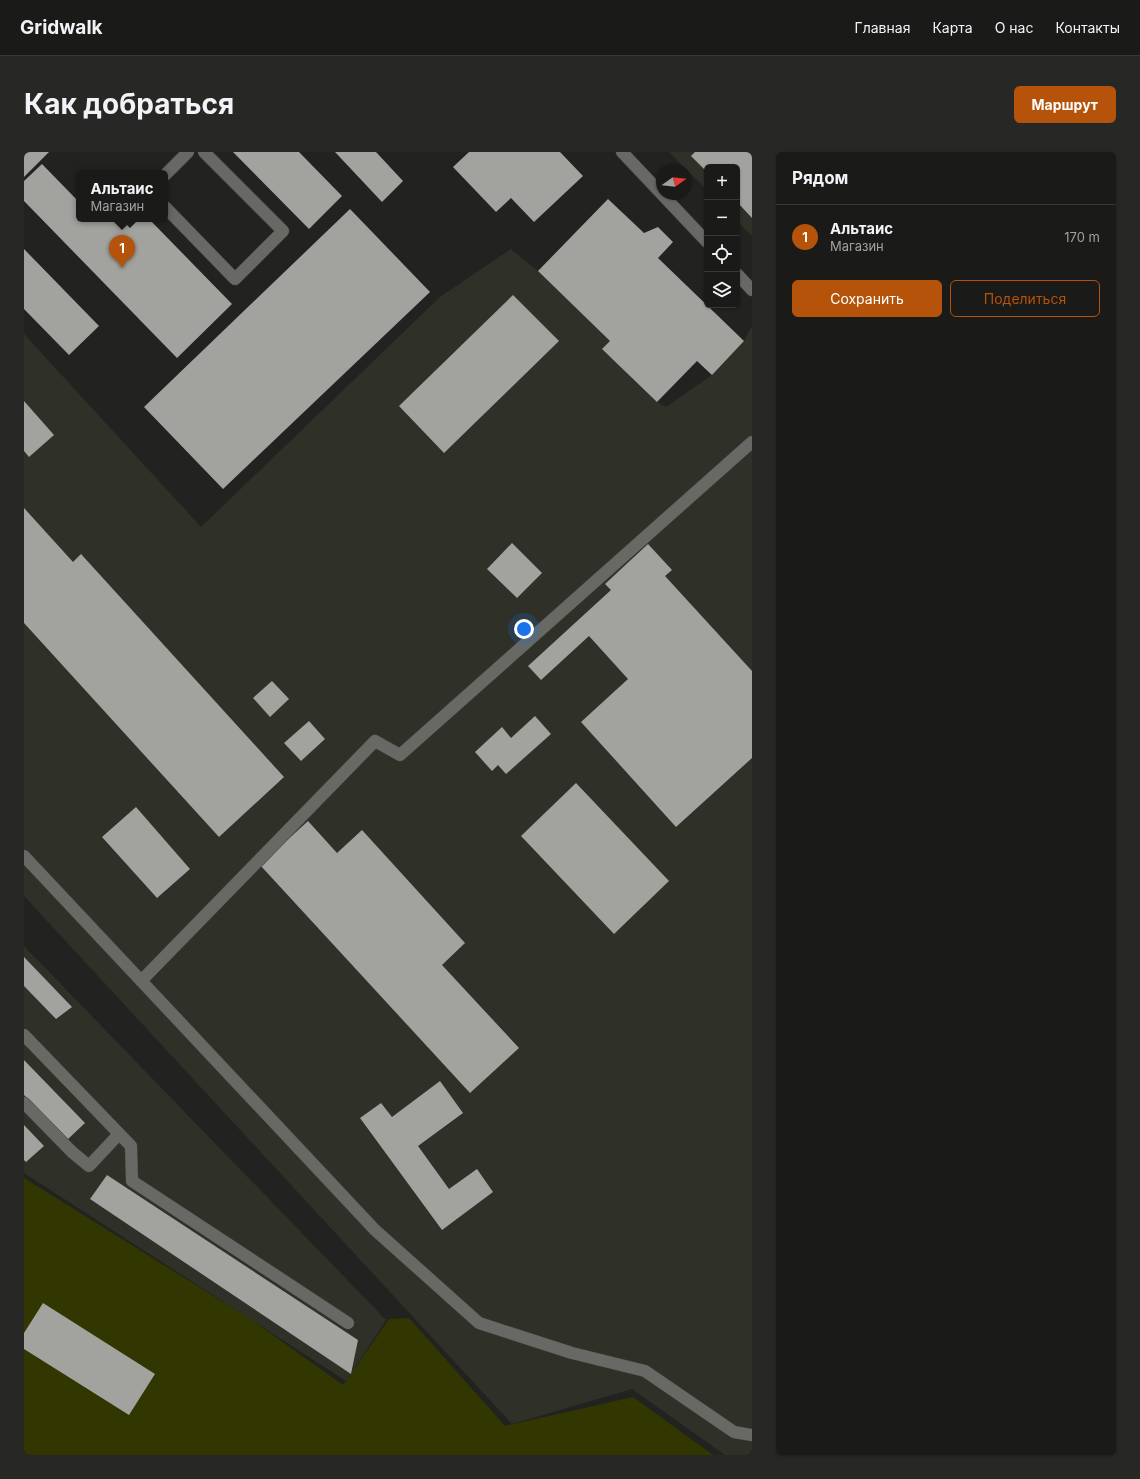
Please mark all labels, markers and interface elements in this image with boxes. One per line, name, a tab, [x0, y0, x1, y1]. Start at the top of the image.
text: Gridwalk	[20, 16, 103, 39]
text: Главная	[855, 19, 910, 36]
text: Карта	[932, 19, 973, 36]
text: О нас	[995, 19, 1033, 36]
text: Контакты	[1055, 19, 1120, 36]
button: Маршрут	[1014, 86, 1116, 123]
text: Как добраться	[24, 87, 234, 121]
north arrow	[656, 164, 692, 200]
map controls	[704, 164, 740, 308]
button: +	[704, 164, 740, 200]
text: Рядом	[792, 168, 848, 188]
popup	[76, 170, 168, 222]
text: Альтаис	[90, 179, 154, 198]
text: Магазин	[90, 198, 144, 214]
button: −	[704, 200, 740, 236]
text: Альтаис	[830, 219, 893, 238]
text: 1	[802, 229, 808, 245]
text: 170 m	[1064, 229, 1100, 245]
pin: 1	[109, 235, 135, 268]
button: locate	[704, 236, 740, 272]
text: Магазин	[830, 238, 884, 254]
button: layers	[704, 272, 740, 308]
button: Сохранить	[792, 280, 942, 317]
button: Поделиться	[950, 280, 1100, 317]
your location	[514, 619, 534, 639]

